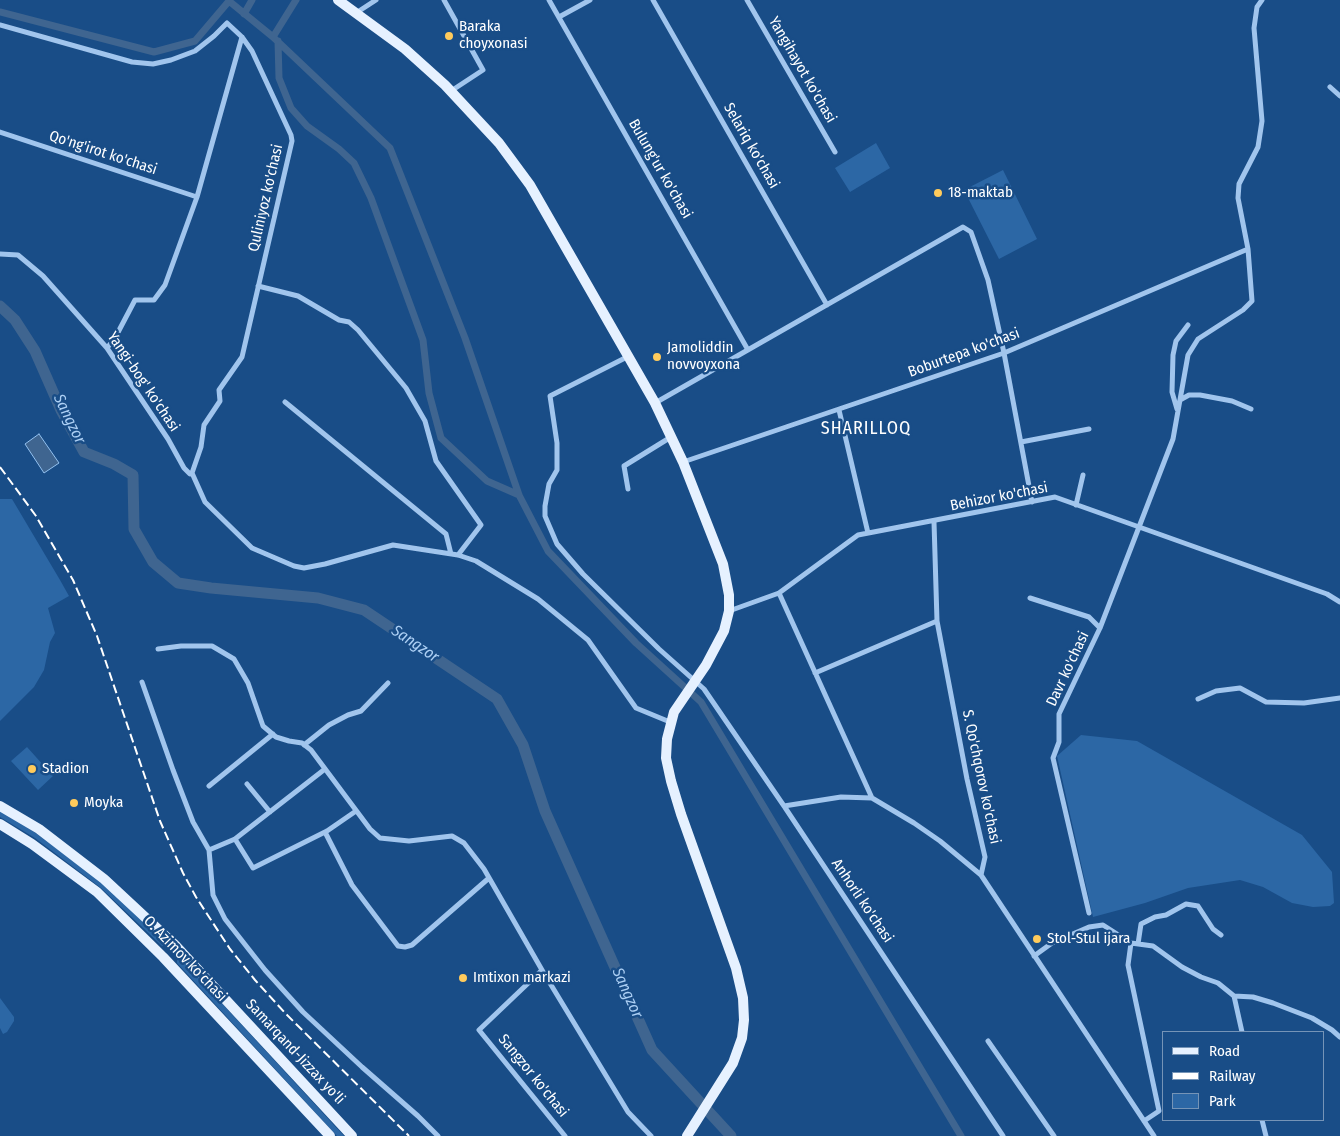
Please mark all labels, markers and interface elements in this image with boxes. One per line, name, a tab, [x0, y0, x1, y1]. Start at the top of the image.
street label: Yangihayot ko'chasi	[764, 14, 840, 126]
place label: Baraka choyxonasi	[459, 18, 528, 53]
marker: Baraka choyxonasi	[443, 30, 455, 42]
street label: Selariq ko'chasi	[719, 100, 783, 192]
street label: Bulung'ur ko'chasi	[624, 116, 696, 222]
street label: Qo'ng'irot ko'chasi	[47, 127, 159, 179]
street label: Quliniyoz ko'chasi	[245, 142, 287, 254]
place label: 18-maktab	[948, 184, 1013, 202]
marker: 18-maktab	[932, 187, 944, 199]
street label: Boburtepa ko'chasi	[906, 325, 1022, 381]
street label: Yangi-bog' ko'chasi	[103, 329, 183, 435]
place label: Jamoliddin novvoyxona	[667, 339, 740, 374]
marker: Jamoliddin novvoyxona	[651, 351, 663, 363]
water label: Sangzor	[49, 391, 89, 447]
district label: SHARILLOQ	[820, 418, 912, 440]
street label: Behizor ko'chasi	[949, 479, 1049, 515]
water label: Sangzor	[388, 621, 442, 667]
street label: Davr ko'chasi	[1043, 629, 1093, 709]
street label: S. Qo'chqorov ko'chasi	[958, 708, 1004, 846]
place label: Stadion	[42, 760, 89, 778]
marker: Stadion	[26, 763, 38, 775]
place label: Moyka	[84, 794, 123, 812]
marker: Moyka	[68, 797, 80, 809]
street label: Anhorli ko'chasi	[827, 856, 897, 946]
street label: O. Azimov ko'chasi	[140, 912, 230, 1006]
place label: Stol-Stul ijara	[1047, 930, 1130, 948]
marker: Stol-Stul ijara	[1031, 933, 1043, 945]
water label: Sangzor	[607, 965, 647, 1021]
place label: Imtixon markazi	[473, 969, 571, 987]
marker: Imtixon markazi	[457, 972, 469, 984]
street label: Samarqand-Jizzax yo'li	[242, 996, 348, 1108]
street label: Sangzor ko'chasi	[494, 1031, 572, 1121]
legend	[1162, 1031, 1325, 1121]
text: Road	[1209, 1042, 1240, 1060]
text: Railway	[1209, 1067, 1256, 1085]
text: Park	[1209, 1092, 1236, 1110]

